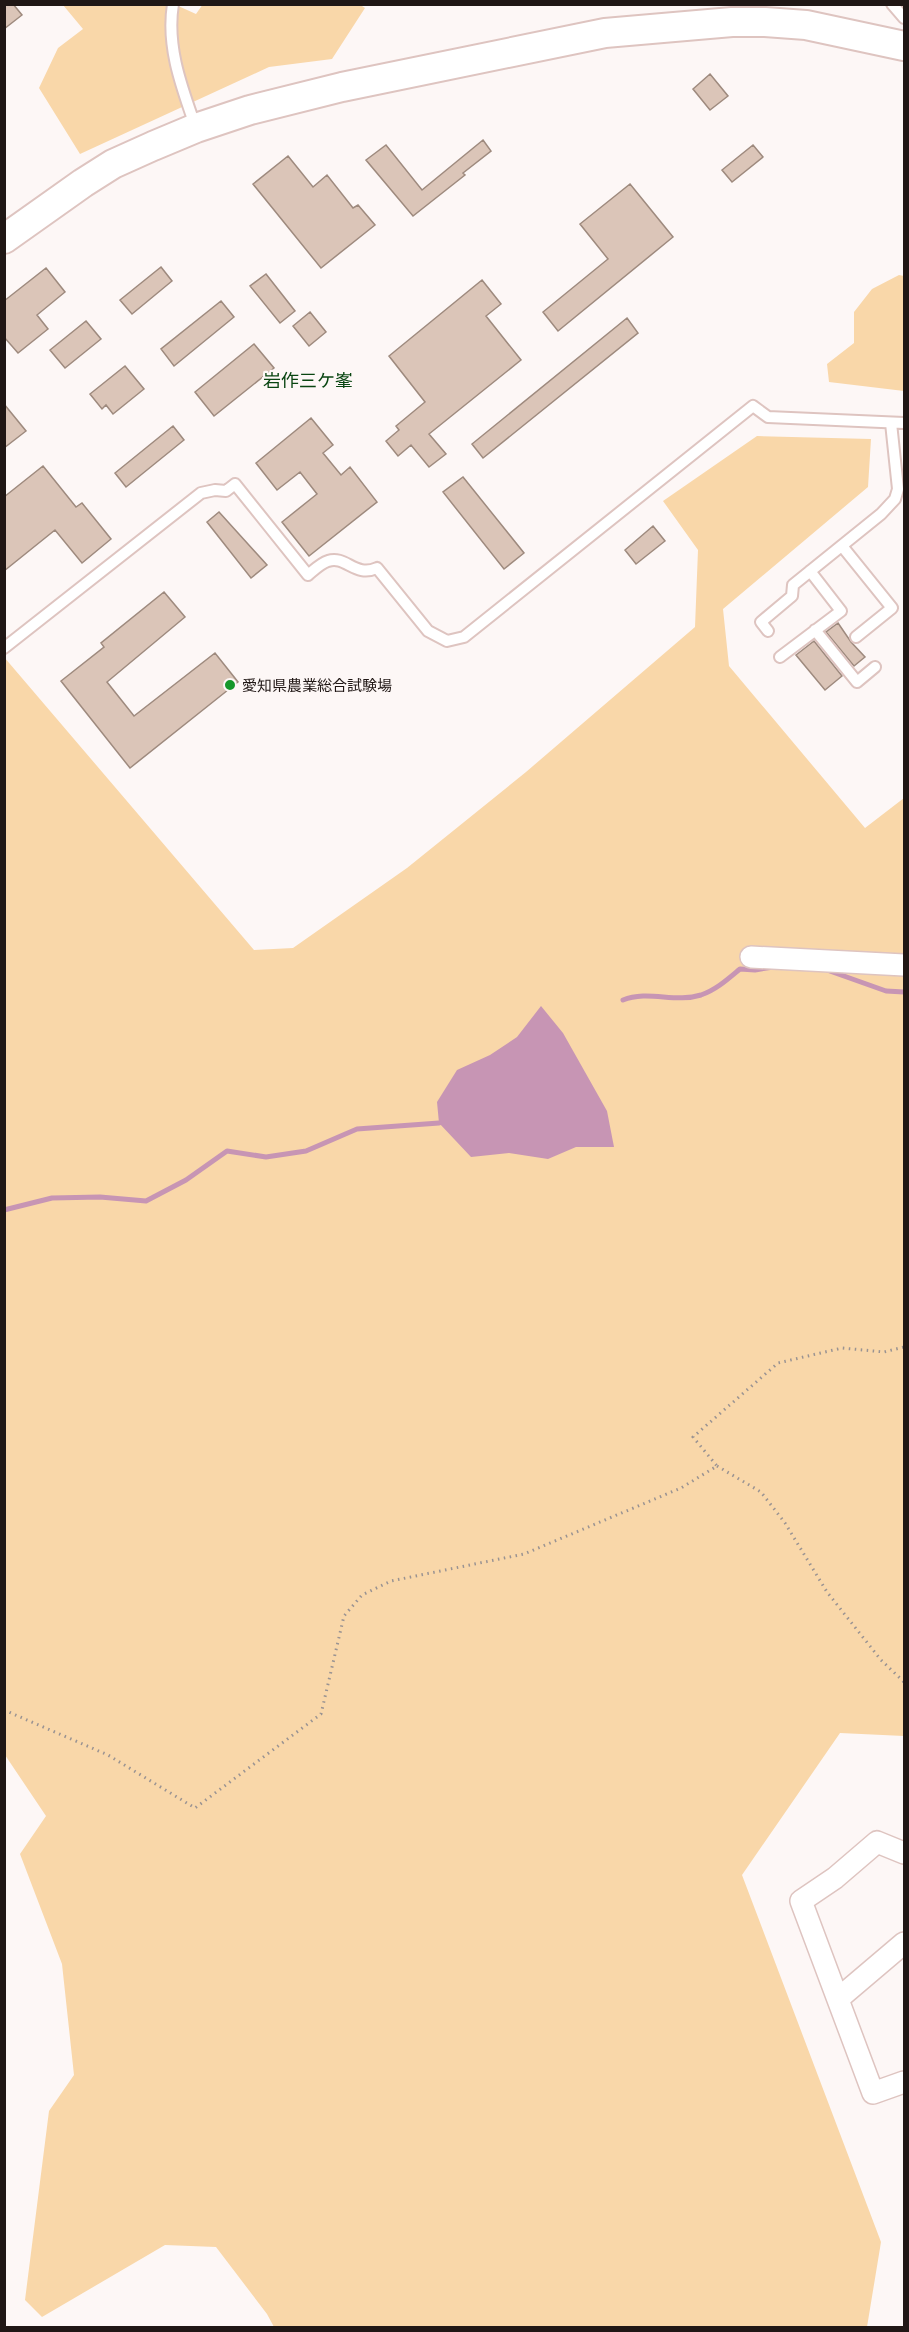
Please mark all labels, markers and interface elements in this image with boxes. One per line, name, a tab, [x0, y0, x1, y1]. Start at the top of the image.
district label: 岩作三ケ峯	[263, 368, 353, 392]
place label: 愛知県農業総合試験場	[242, 675, 392, 695]
marker: 愛知県農業総合試験場	[223, 678, 237, 692]

